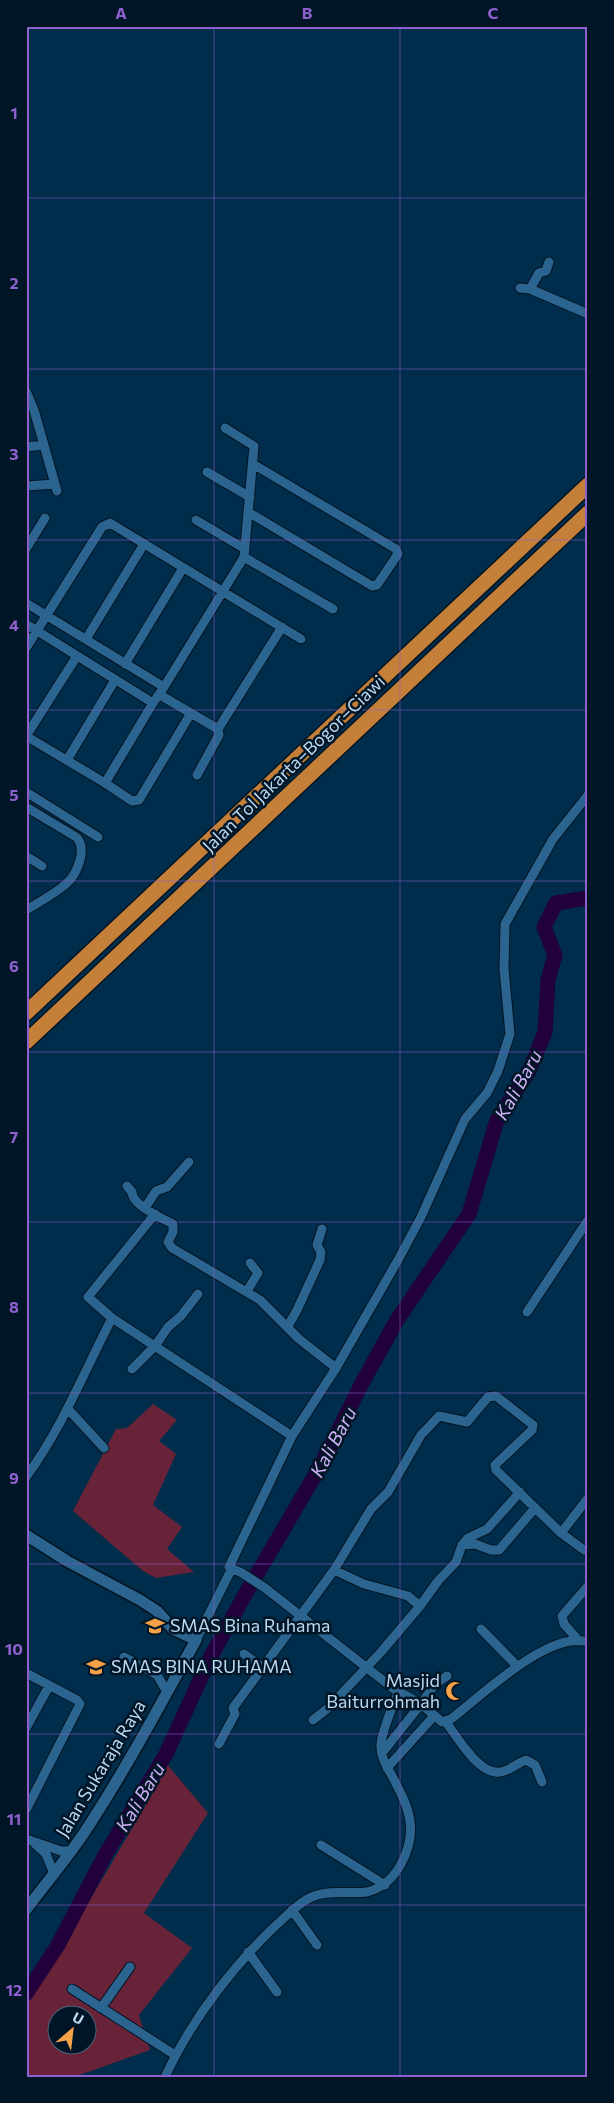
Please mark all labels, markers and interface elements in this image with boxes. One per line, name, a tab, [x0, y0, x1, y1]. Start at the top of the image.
text: A	[115, 3, 127, 22]
text: B	[302, 3, 313, 22]
text: C	[488, 3, 499, 22]
text: 1	[10, 103, 18, 122]
text: 2	[9, 273, 19, 292]
text: 3	[9, 444, 19, 463]
text: 4	[9, 615, 19, 634]
street label: Jalan Tol Jakarta–Bogor–Ciawi	[197, 670, 389, 856]
text: 5	[9, 785, 19, 804]
text: 6	[9, 956, 19, 975]
water label: Kali Baru	[489, 1045, 546, 1124]
text: 7	[10, 1127, 19, 1146]
text: 8	[9, 1297, 19, 1316]
water label: Kali Baru	[304, 1402, 361, 1481]
text: 9	[9, 1468, 19, 1487]
place label: SMAS Bina Ruhama	[170, 1614, 331, 1636]
school or university icon: SMAS Bina Ruhama	[144, 1615, 166, 1637]
text: 10	[5, 1639, 23, 1658]
place label: SMAS BINA RUHAMA	[111, 1655, 292, 1677]
school or university icon: SMAS BINA RUHAMA	[85, 1656, 107, 1678]
place label: Masjid Baiturrohmah	[326, 1669, 440, 1712]
mosque icon: Masjid Baiturrohmah	[444, 1680, 466, 1702]
street label: Jalan Sukaraja Raya	[51, 1696, 150, 1841]
water label: Kali Baru	[110, 1758, 169, 1835]
text: 11	[7, 1809, 21, 1828]
text: 12	[6, 1980, 22, 1999]
north arrow	[48, 2006, 98, 2056]
text: U	[70, 2008, 87, 2028]

